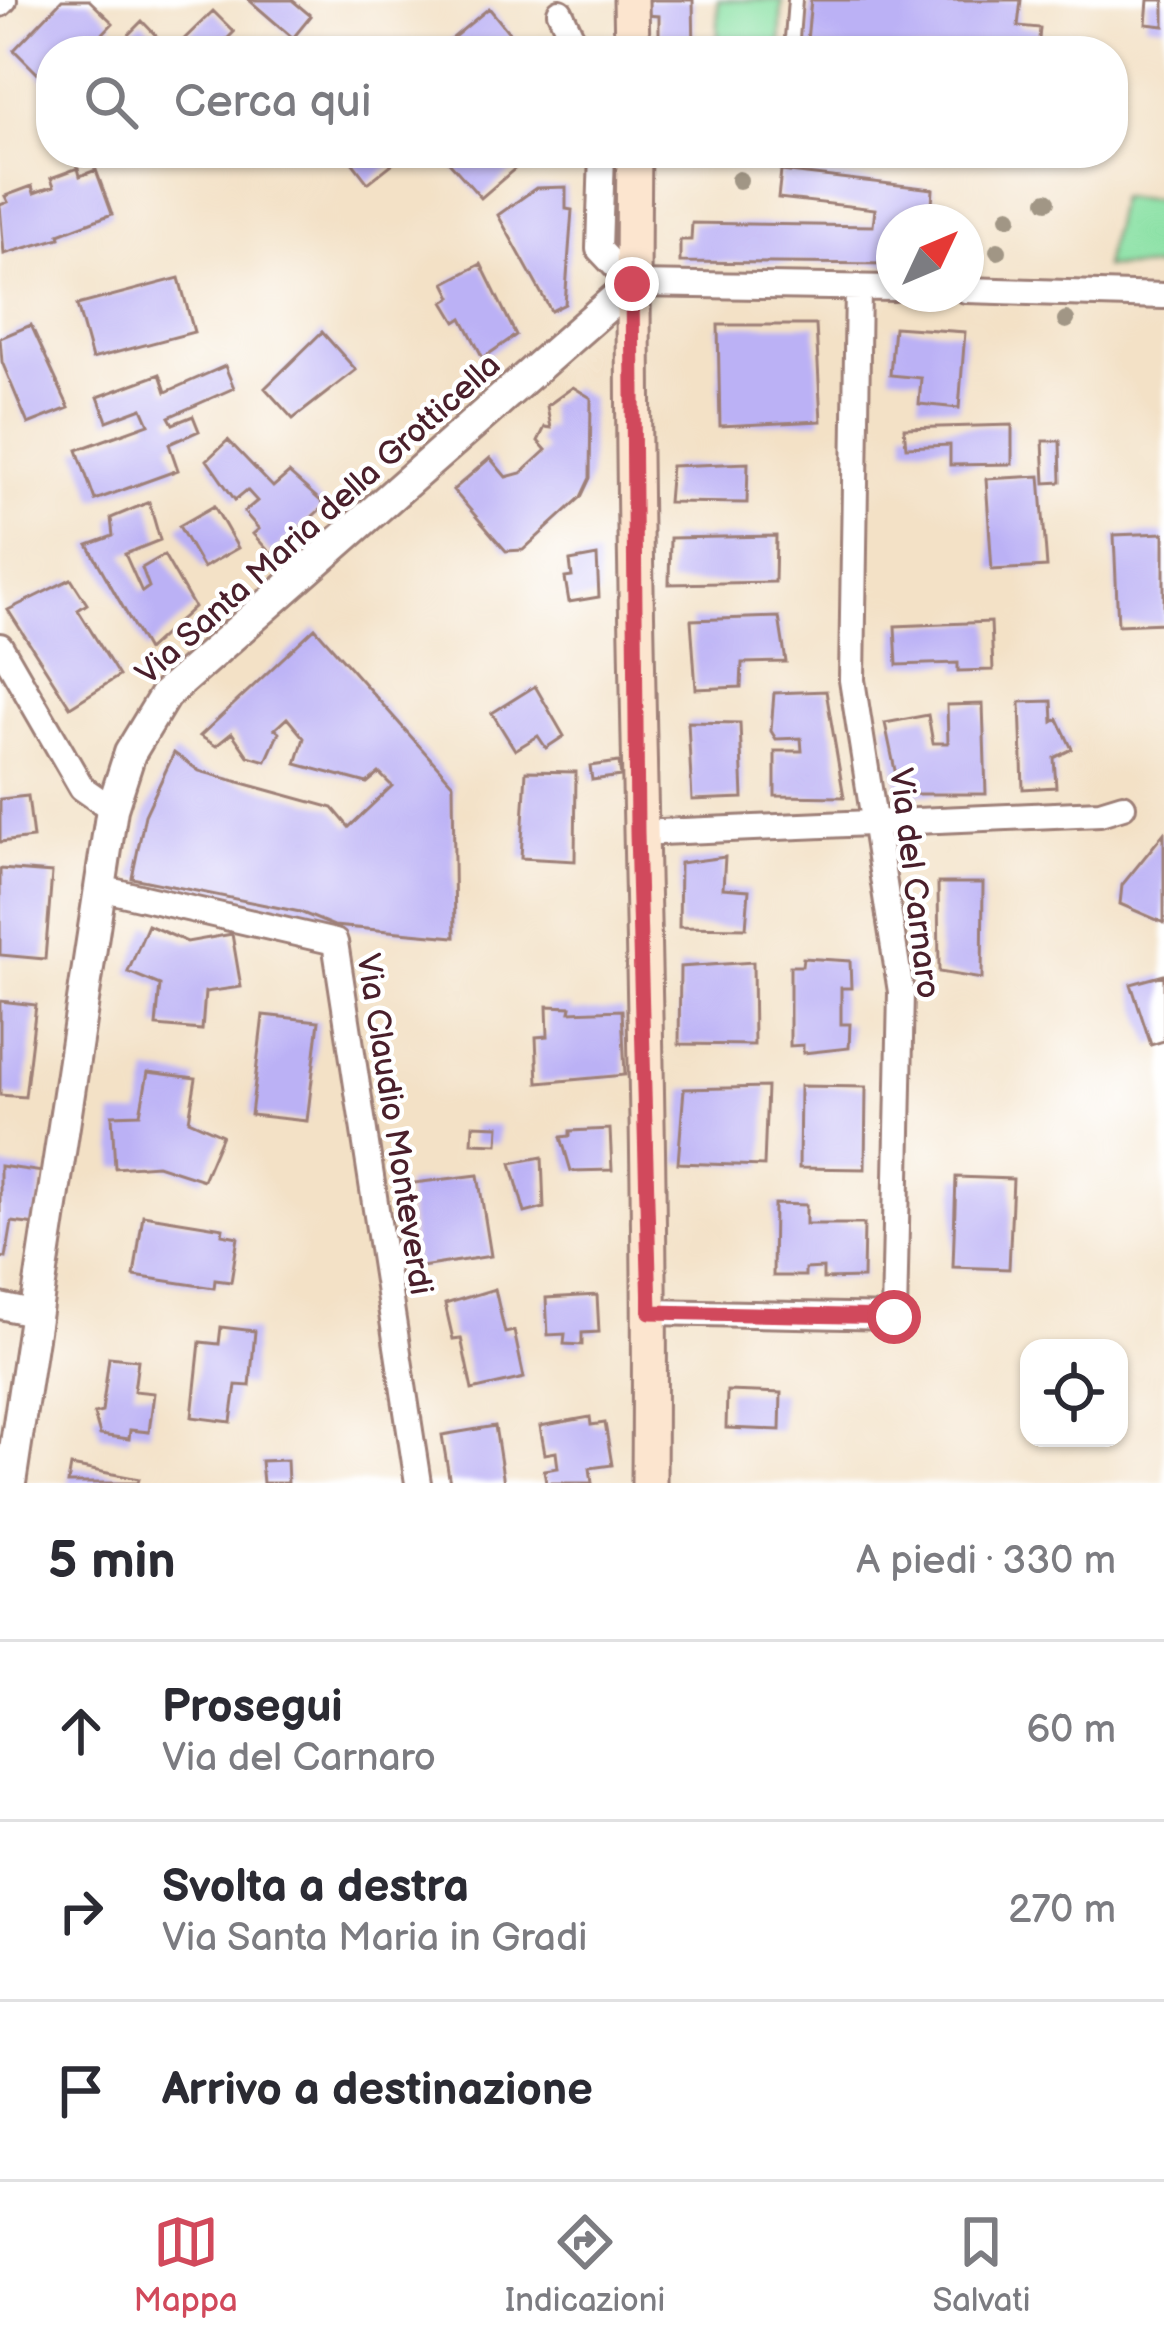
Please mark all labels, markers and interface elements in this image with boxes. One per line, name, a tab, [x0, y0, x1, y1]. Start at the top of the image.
search box	[36, 36, 1128, 168]
icon: search	[78, 69, 144, 135]
text: Cerca qui	[174, 75, 371, 130]
north arrow	[876, 204, 984, 312]
route end	[605, 257, 659, 311]
street label: Via Santa Maria della Grotticella	[128, 345, 509, 694]
street label: Via del Carnaro	[880, 766, 948, 1001]
street label: Via Claudio Monteverdi	[347, 951, 441, 1298]
route start	[867, 1290, 921, 1344]
map controls	[1020, 1339, 1128, 1447]
button: locate	[1020, 1339, 1128, 1447]
text: 5 min	[48, 1531, 176, 1592]
text: A piedi · 330 m	[856, 1538, 1116, 1585]
text: Prosegui	[162, 1680, 343, 1735]
icon: ahead	[48, 1698, 114, 1764]
text: 60 m	[1026, 1707, 1116, 1754]
text: Via del Carnaro	[162, 1735, 436, 1782]
text: Svolta a destra	[162, 1860, 469, 1915]
icon: right	[48, 1878, 114, 1944]
text: 270 m	[1008, 1887, 1116, 1934]
text: Via Santa Maria in Gradi	[162, 1915, 587, 1962]
icon: arrive	[48, 2058, 114, 2124]
text: Arrivo a destinazione	[162, 2063, 593, 2118]
tab: Mappa	[134, 2209, 238, 2321]
tab: Indicazioni	[505, 2209, 665, 2321]
tab: Salvati	[932, 2209, 1030, 2321]

